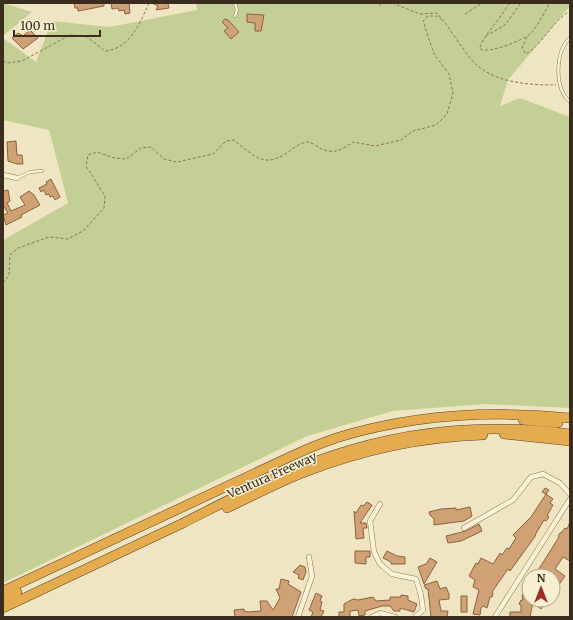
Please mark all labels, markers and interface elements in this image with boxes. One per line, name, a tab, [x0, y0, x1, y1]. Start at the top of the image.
scale bar	[14, 12, 100, 38]
text: 100 m	[20, 18, 55, 33]
street label: Ventura Freeway	[224, 449, 319, 502]
north arrow	[521, 568, 561, 608]
text: N	[537, 571, 546, 585]

